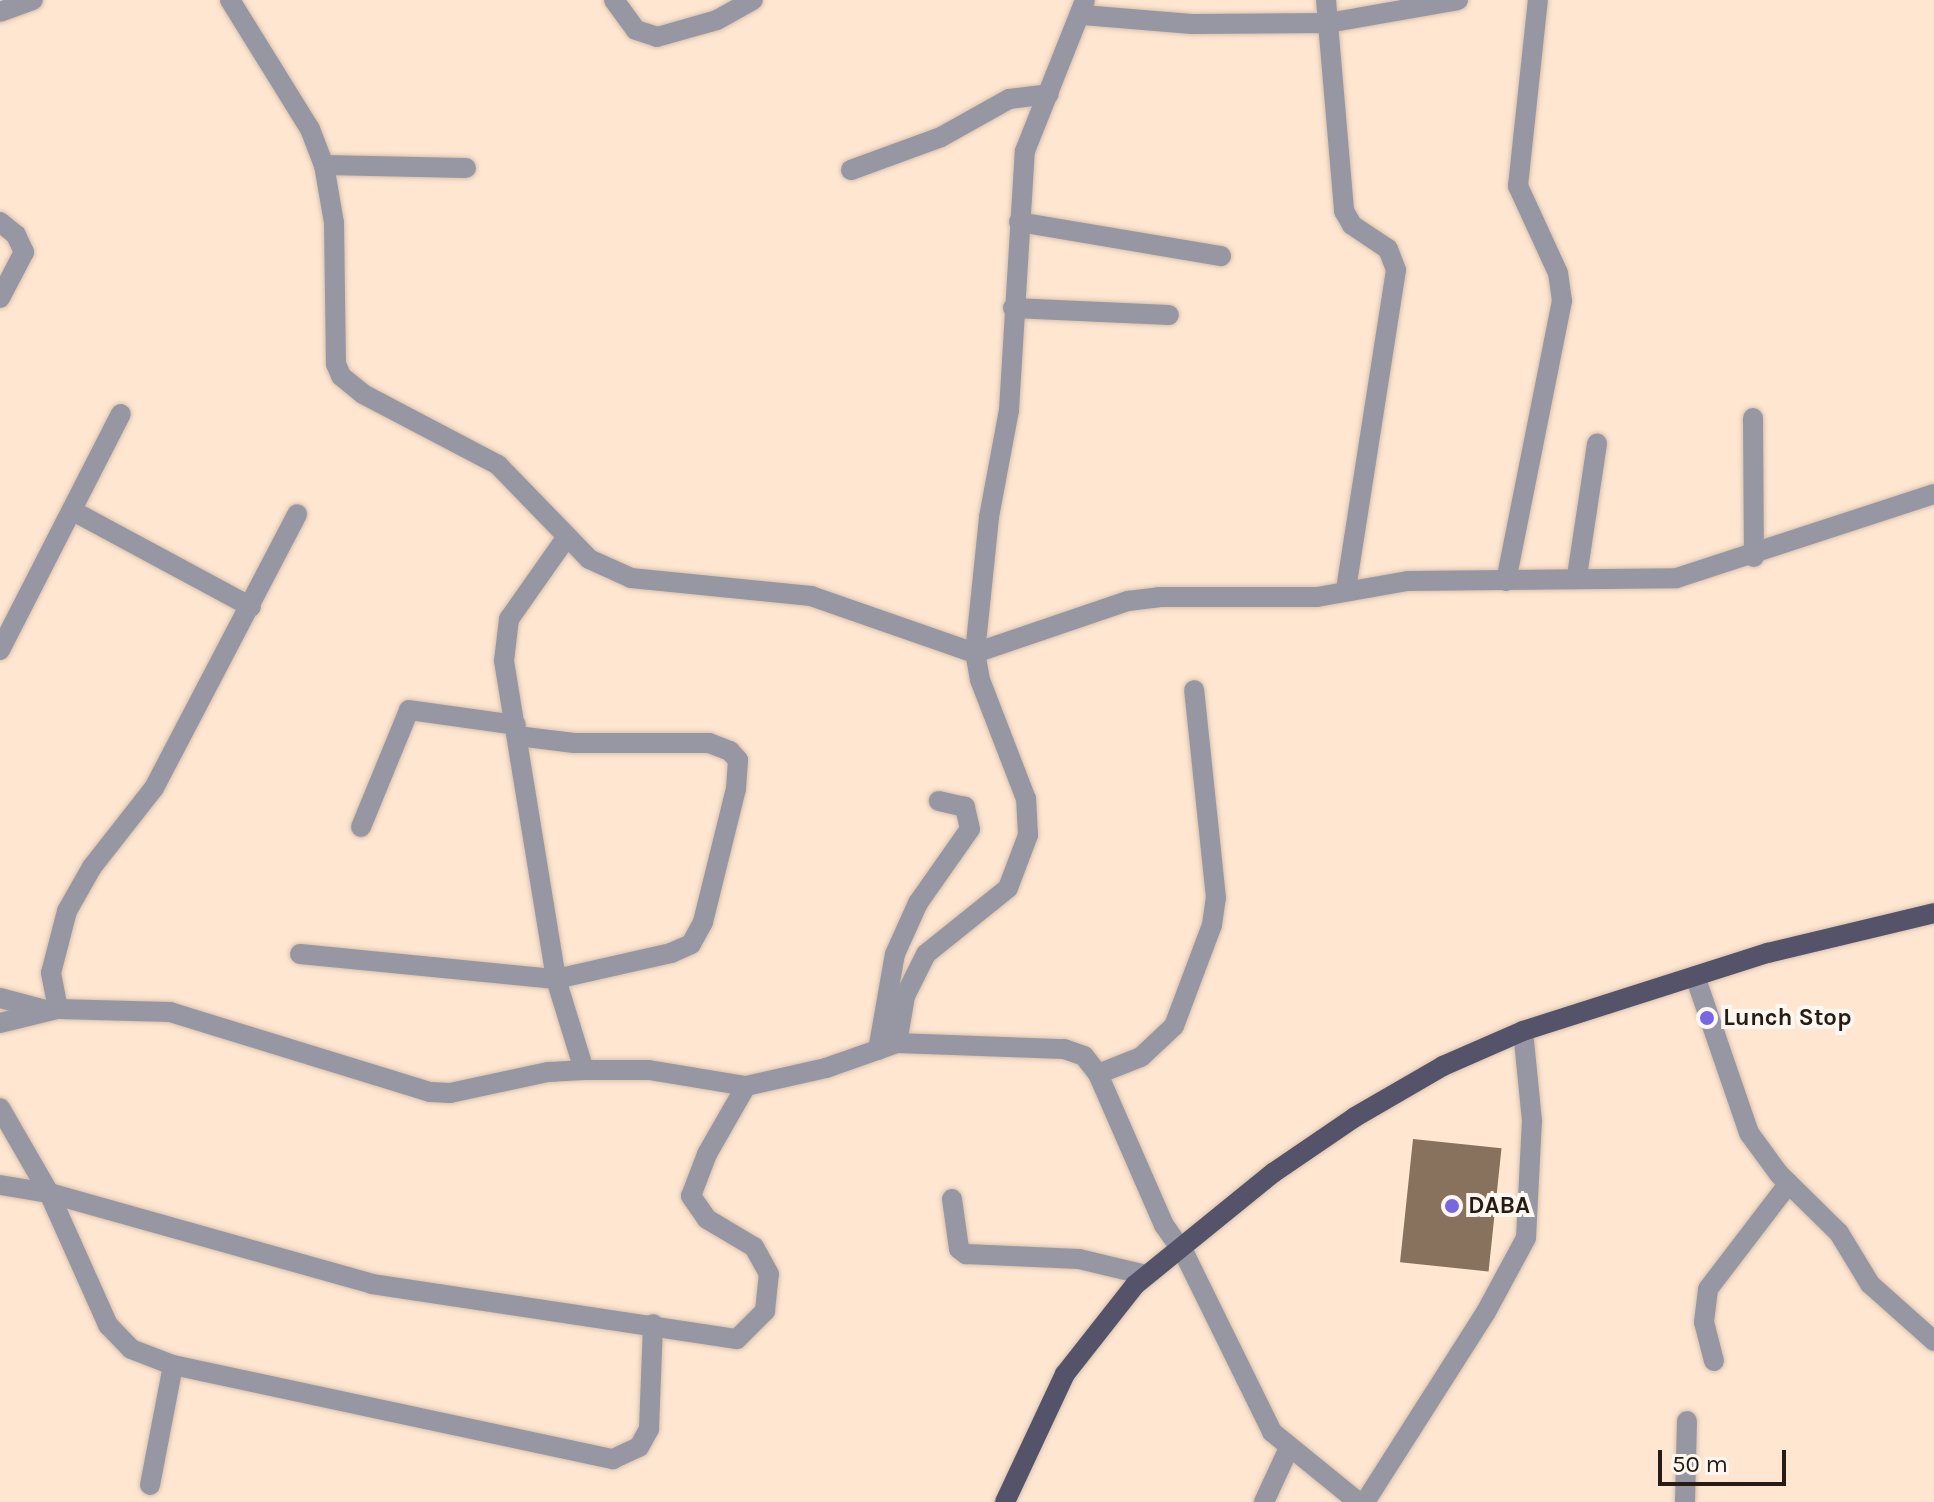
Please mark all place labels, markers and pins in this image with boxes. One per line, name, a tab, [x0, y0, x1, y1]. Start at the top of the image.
place label: Lunch Stop	[1723, 1004, 1852, 1032]
marker: Lunch Stop	[1698, 1009, 1716, 1027]
place label: DABA	[1468, 1192, 1530, 1220]
marker: DABA	[1443, 1197, 1461, 1215]

